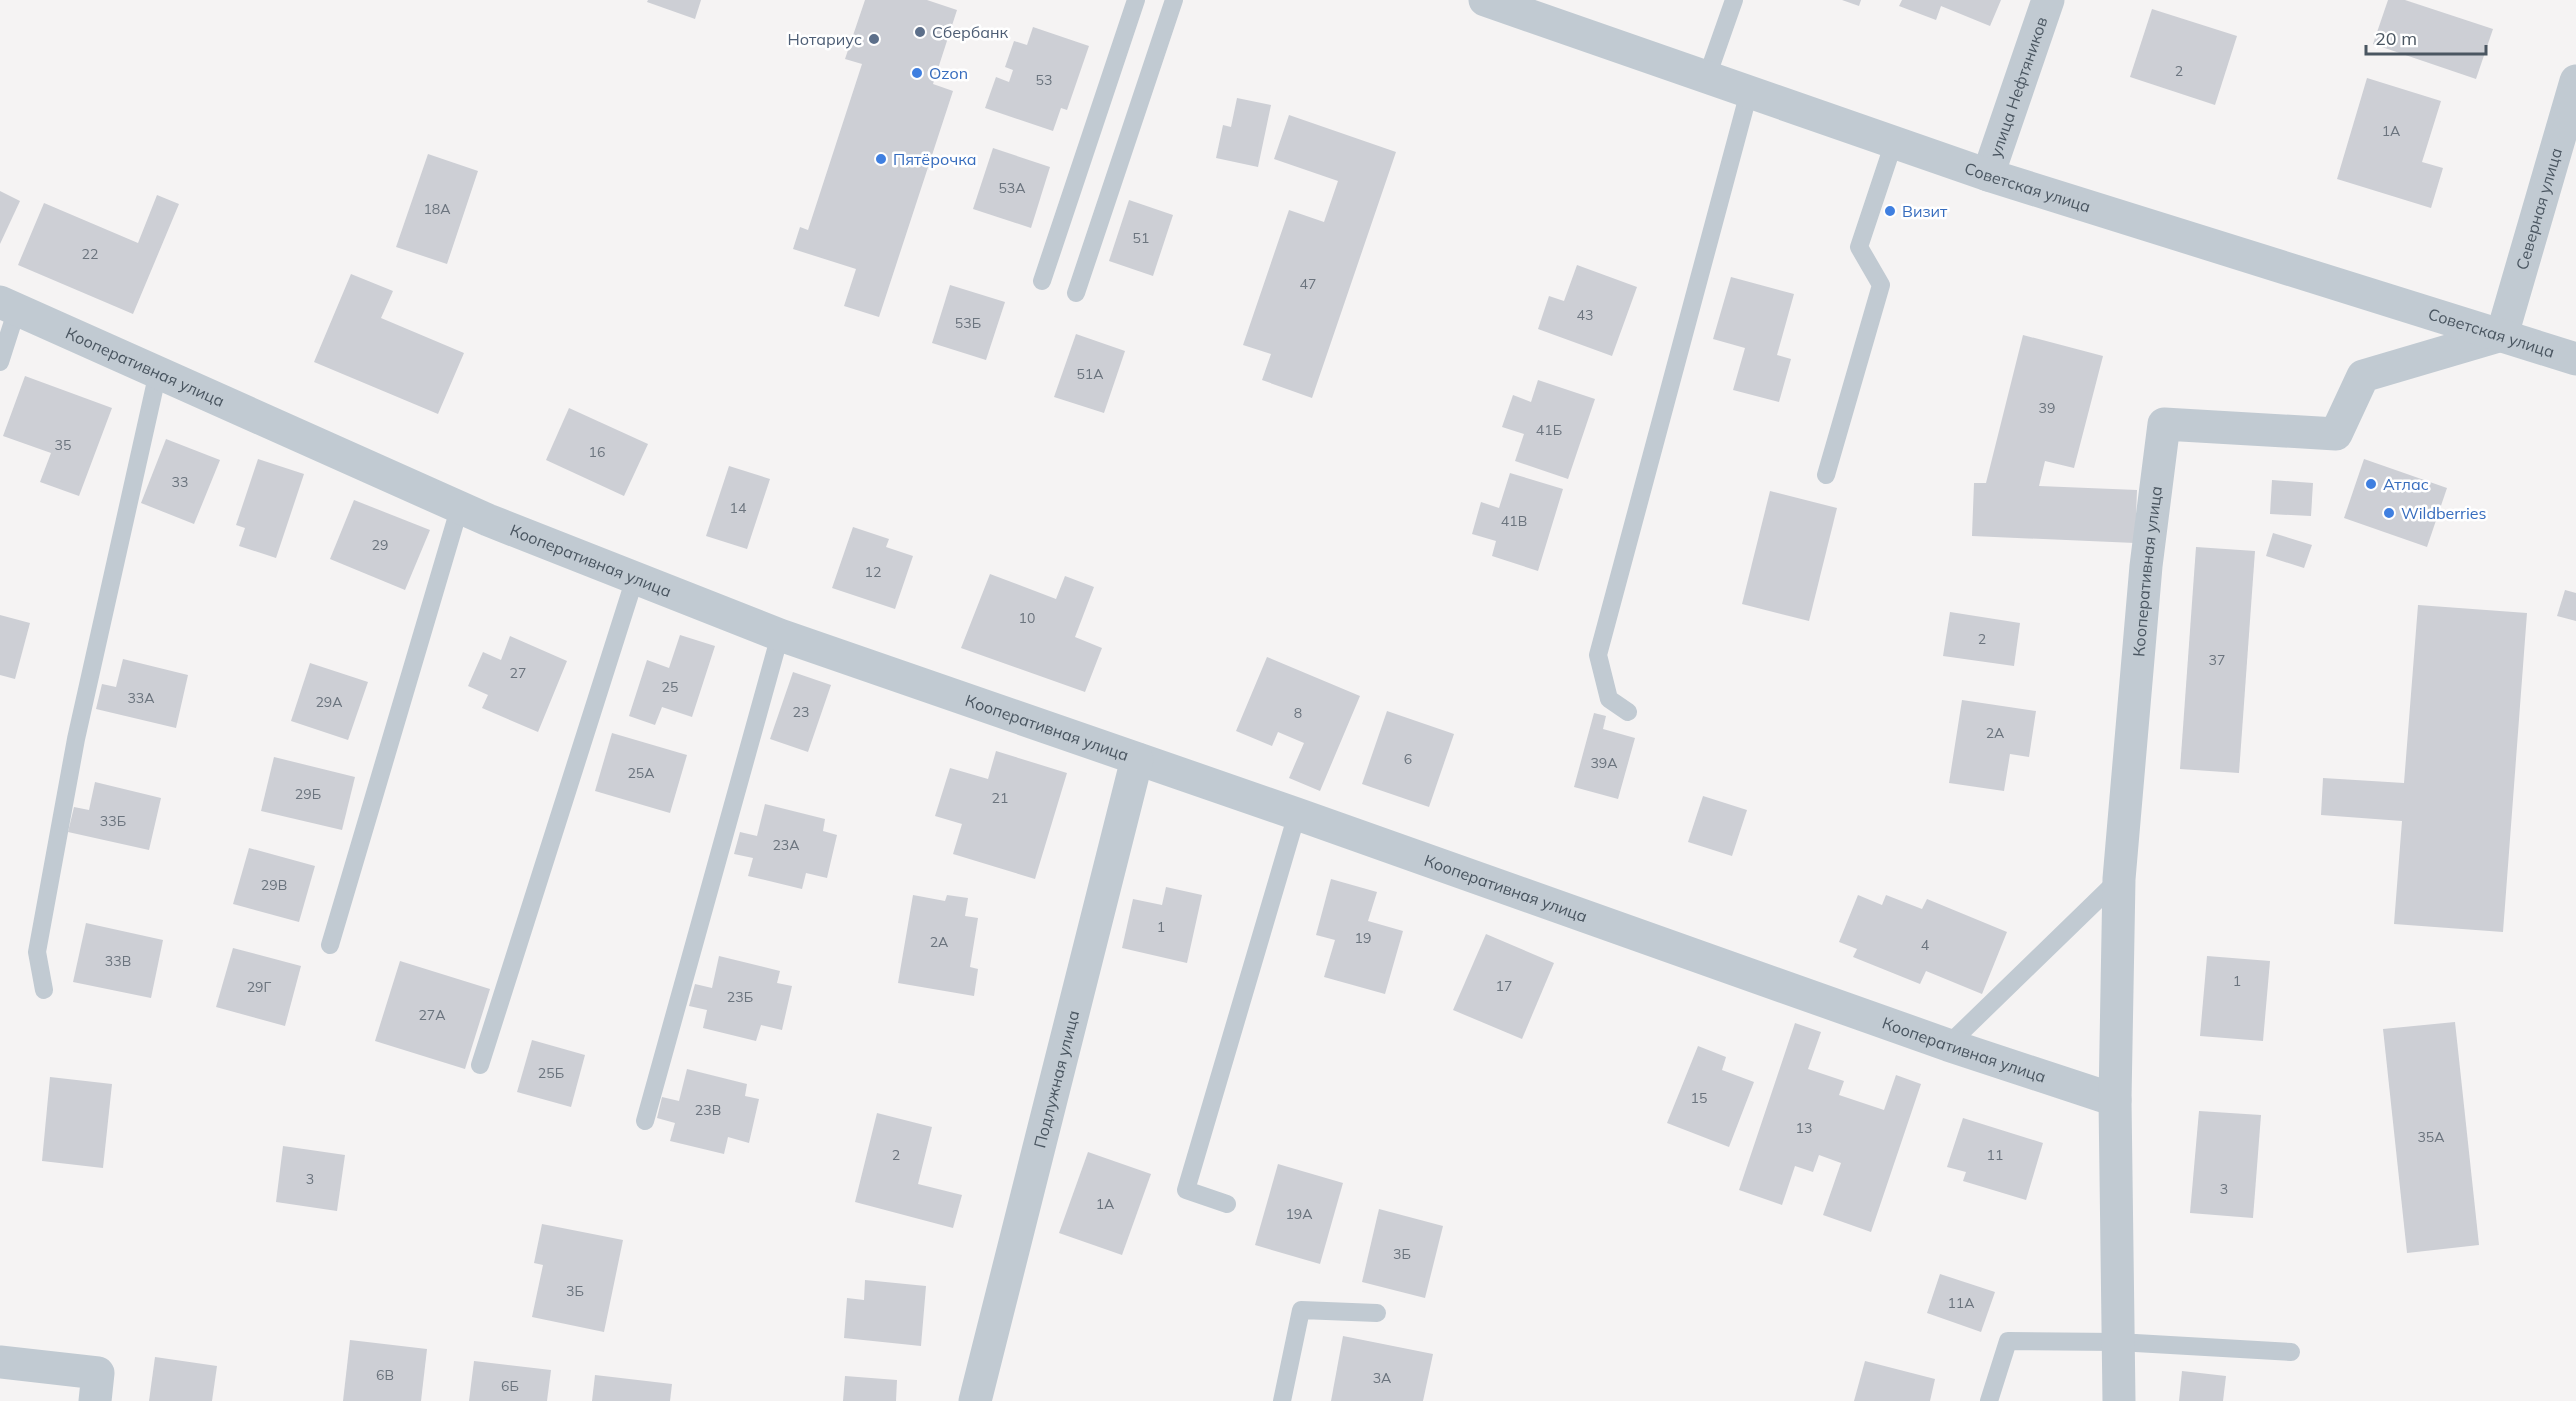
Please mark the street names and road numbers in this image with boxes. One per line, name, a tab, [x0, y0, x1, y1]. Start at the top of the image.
street label: улица Нефтяников	[1985, 14, 2051, 160]
street label: Северная улица	[2512, 145, 2566, 272]
street label: Советская улица	[1962, 158, 2093, 217]
street label: Советская улица	[2426, 303, 2557, 362]
street label: Кооперативная улица	[63, 323, 228, 411]
street label: Кооперативная улица	[2128, 485, 2166, 658]
street label: Кооперативная улица	[507, 520, 674, 601]
street label: Кооперативная улица	[963, 690, 1132, 765]
street label: Кооперативная улица	[1422, 850, 1590, 926]
street label: Подлужная улица	[1029, 1008, 1083, 1150]
street label: Кооперативная улица	[1880, 1012, 2049, 1087]

